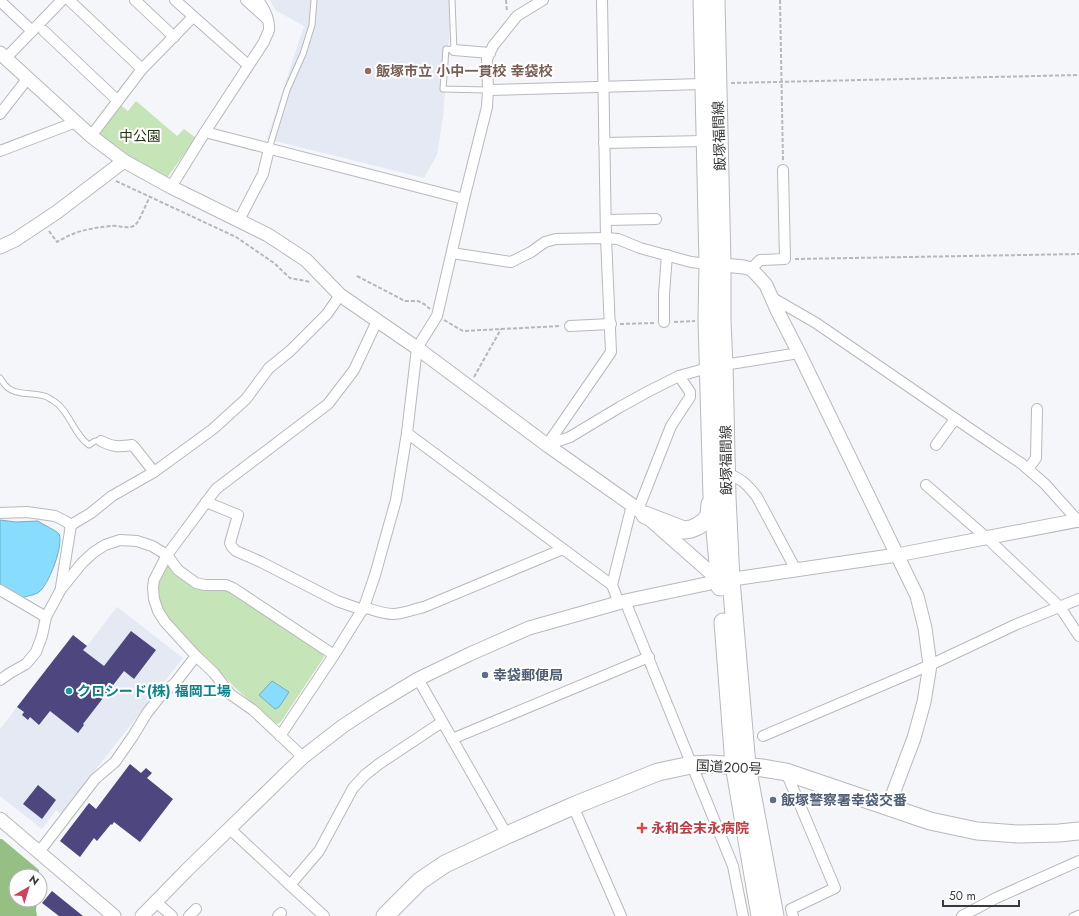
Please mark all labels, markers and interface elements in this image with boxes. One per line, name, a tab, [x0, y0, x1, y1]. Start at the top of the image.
place label: 飯塚市立 小中一貫校 幸袋校	[376, 61, 552, 81]
marker: 飯塚市立 小中一貫校 幸袋校	[363, 66, 373, 76]
street label: 飯塚福間線	[708, 101, 730, 171]
park label: 中公園	[119, 126, 161, 146]
street label: 飯塚福間線	[715, 425, 737, 495]
place label: 幸袋郵便局	[493, 665, 563, 685]
marker: 幸袋郵便局	[480, 670, 490, 680]
place label: クロシード(株) 福岡工場	[77, 681, 231, 701]
marker: クロシード(株) 福岡工場	[64, 686, 74, 696]
street label: 国道200号	[695, 755, 763, 779]
place label: 飯塚警察署幸袋交番	[781, 790, 907, 810]
marker: 飯塚警察署幸袋交番	[768, 795, 778, 805]
place label: 永和会末永病院	[651, 818, 749, 838]
marker: 永和会末永病院	[636, 822, 648, 834]
north arrow	[8, 868, 48, 908]
text: N	[26, 871, 43, 889]
scale bar	[943, 882, 1019, 908]
text: 50 m	[949, 887, 976, 905]

